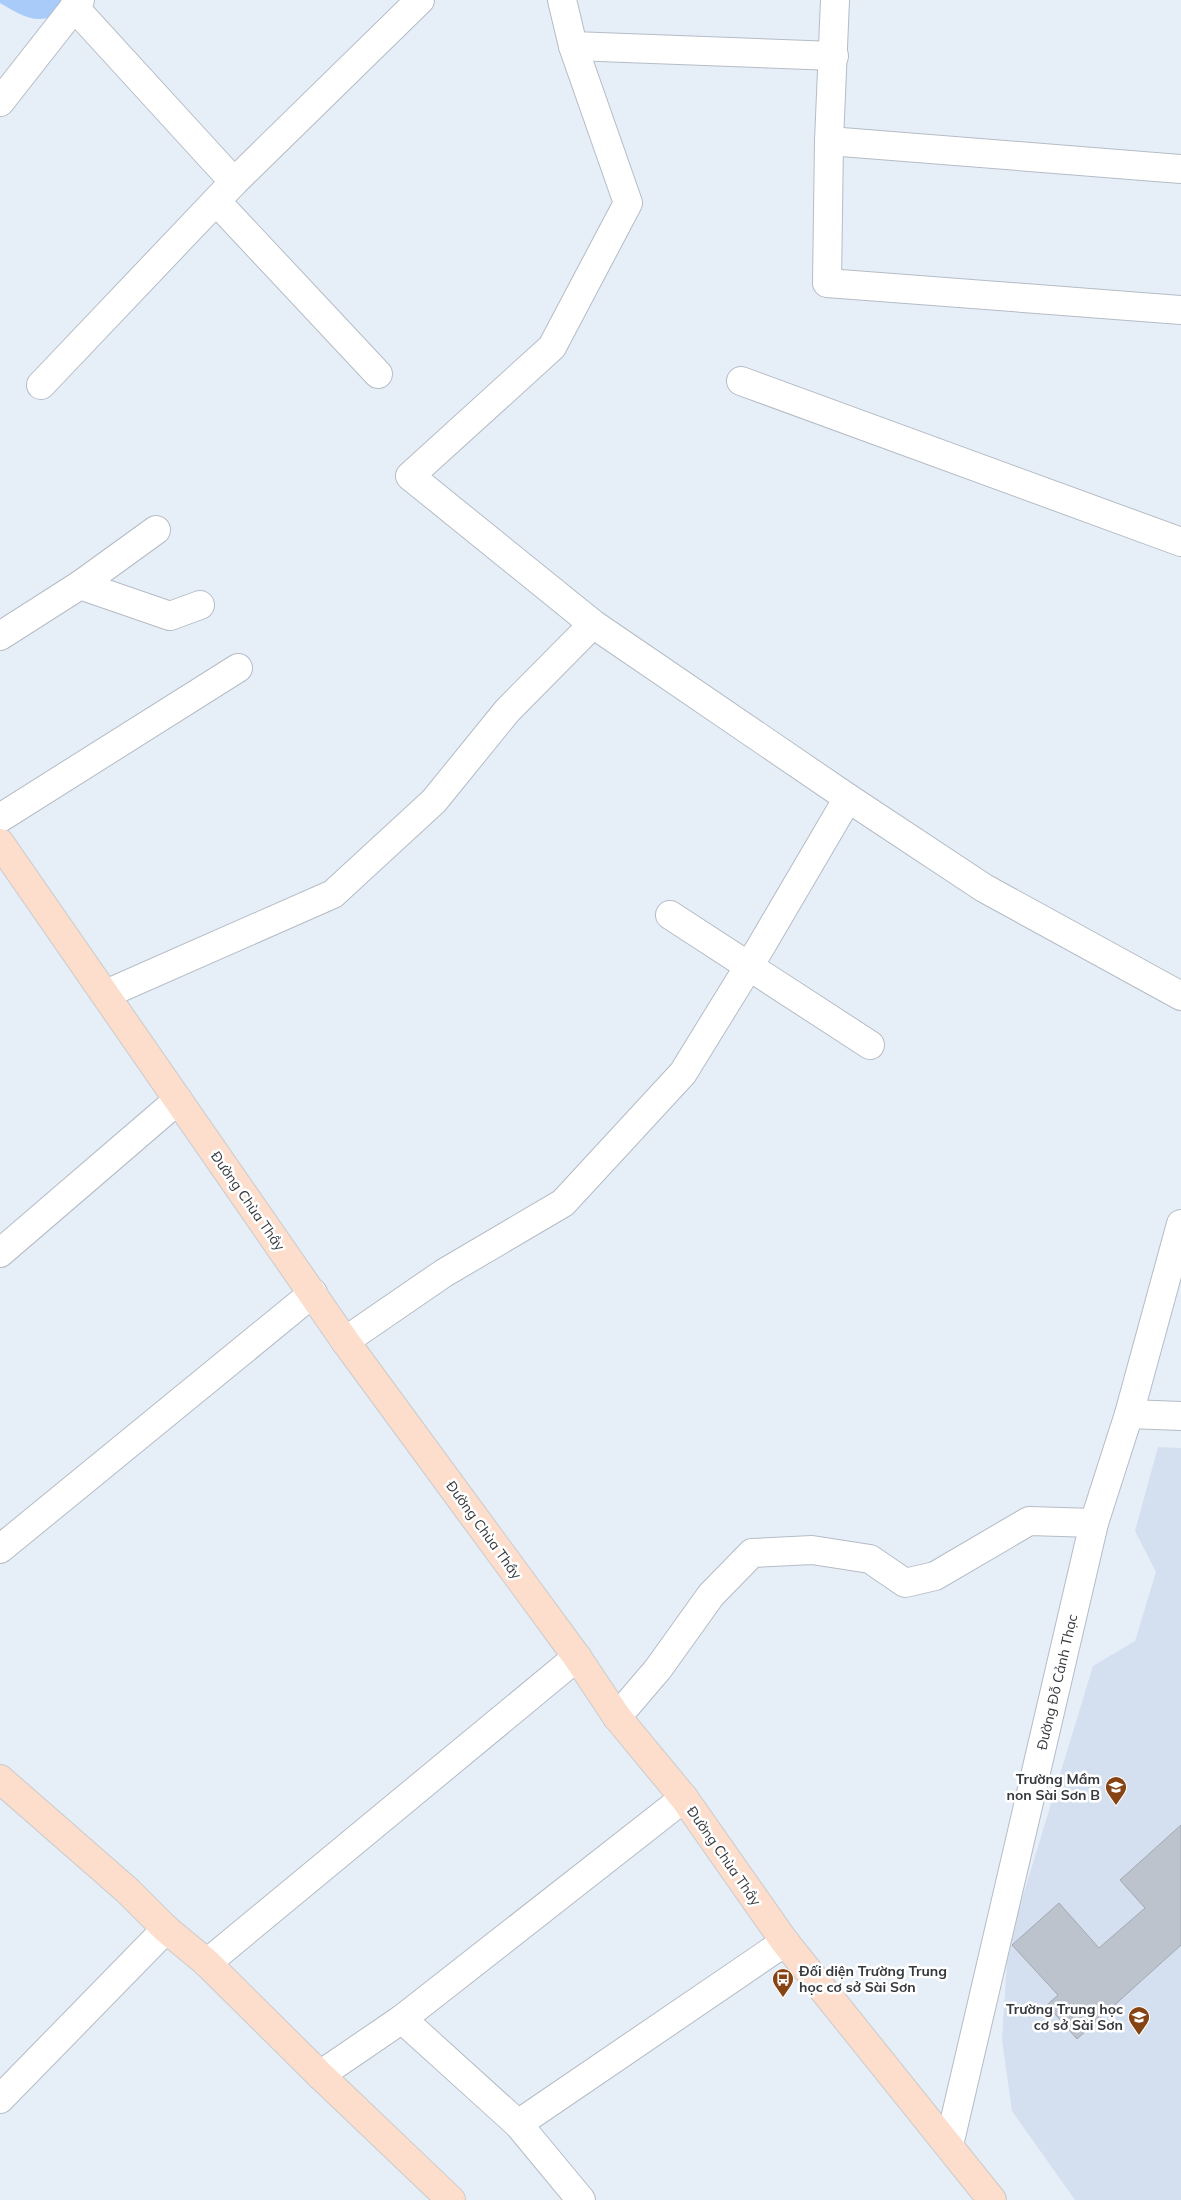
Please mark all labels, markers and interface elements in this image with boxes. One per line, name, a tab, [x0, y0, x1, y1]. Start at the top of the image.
street label: Đường Chùa Thầy	[207, 1148, 289, 1255]
street label: Đường Chùa Thầy	[442, 1477, 526, 1583]
street label: Đường Đỗ Cảnh Thạc	[1033, 1612, 1081, 1752]
place label: Trường Mầm non Sài Sơn B	[1007, 1770, 1100, 1804]
school or university icon: Trường Mầm non Sài Sơn B	[1104, 1775, 1128, 1806]
street label: Đường Chùa Thầy	[683, 1803, 765, 1910]
place label: Đối diện Trường Trung học cơ sở Sài Sơn	[798, 1962, 947, 1996]
bus stop icon: Đối diện Trường Trung học cơ sở Sài Sơn	[771, 1967, 795, 1998]
place label: Trường Trung học cơ sở Sài Sơn	[1006, 2000, 1123, 2034]
school or university icon: Trường Trung học cơ sở Sài Sơn	[1127, 2005, 1151, 2036]

